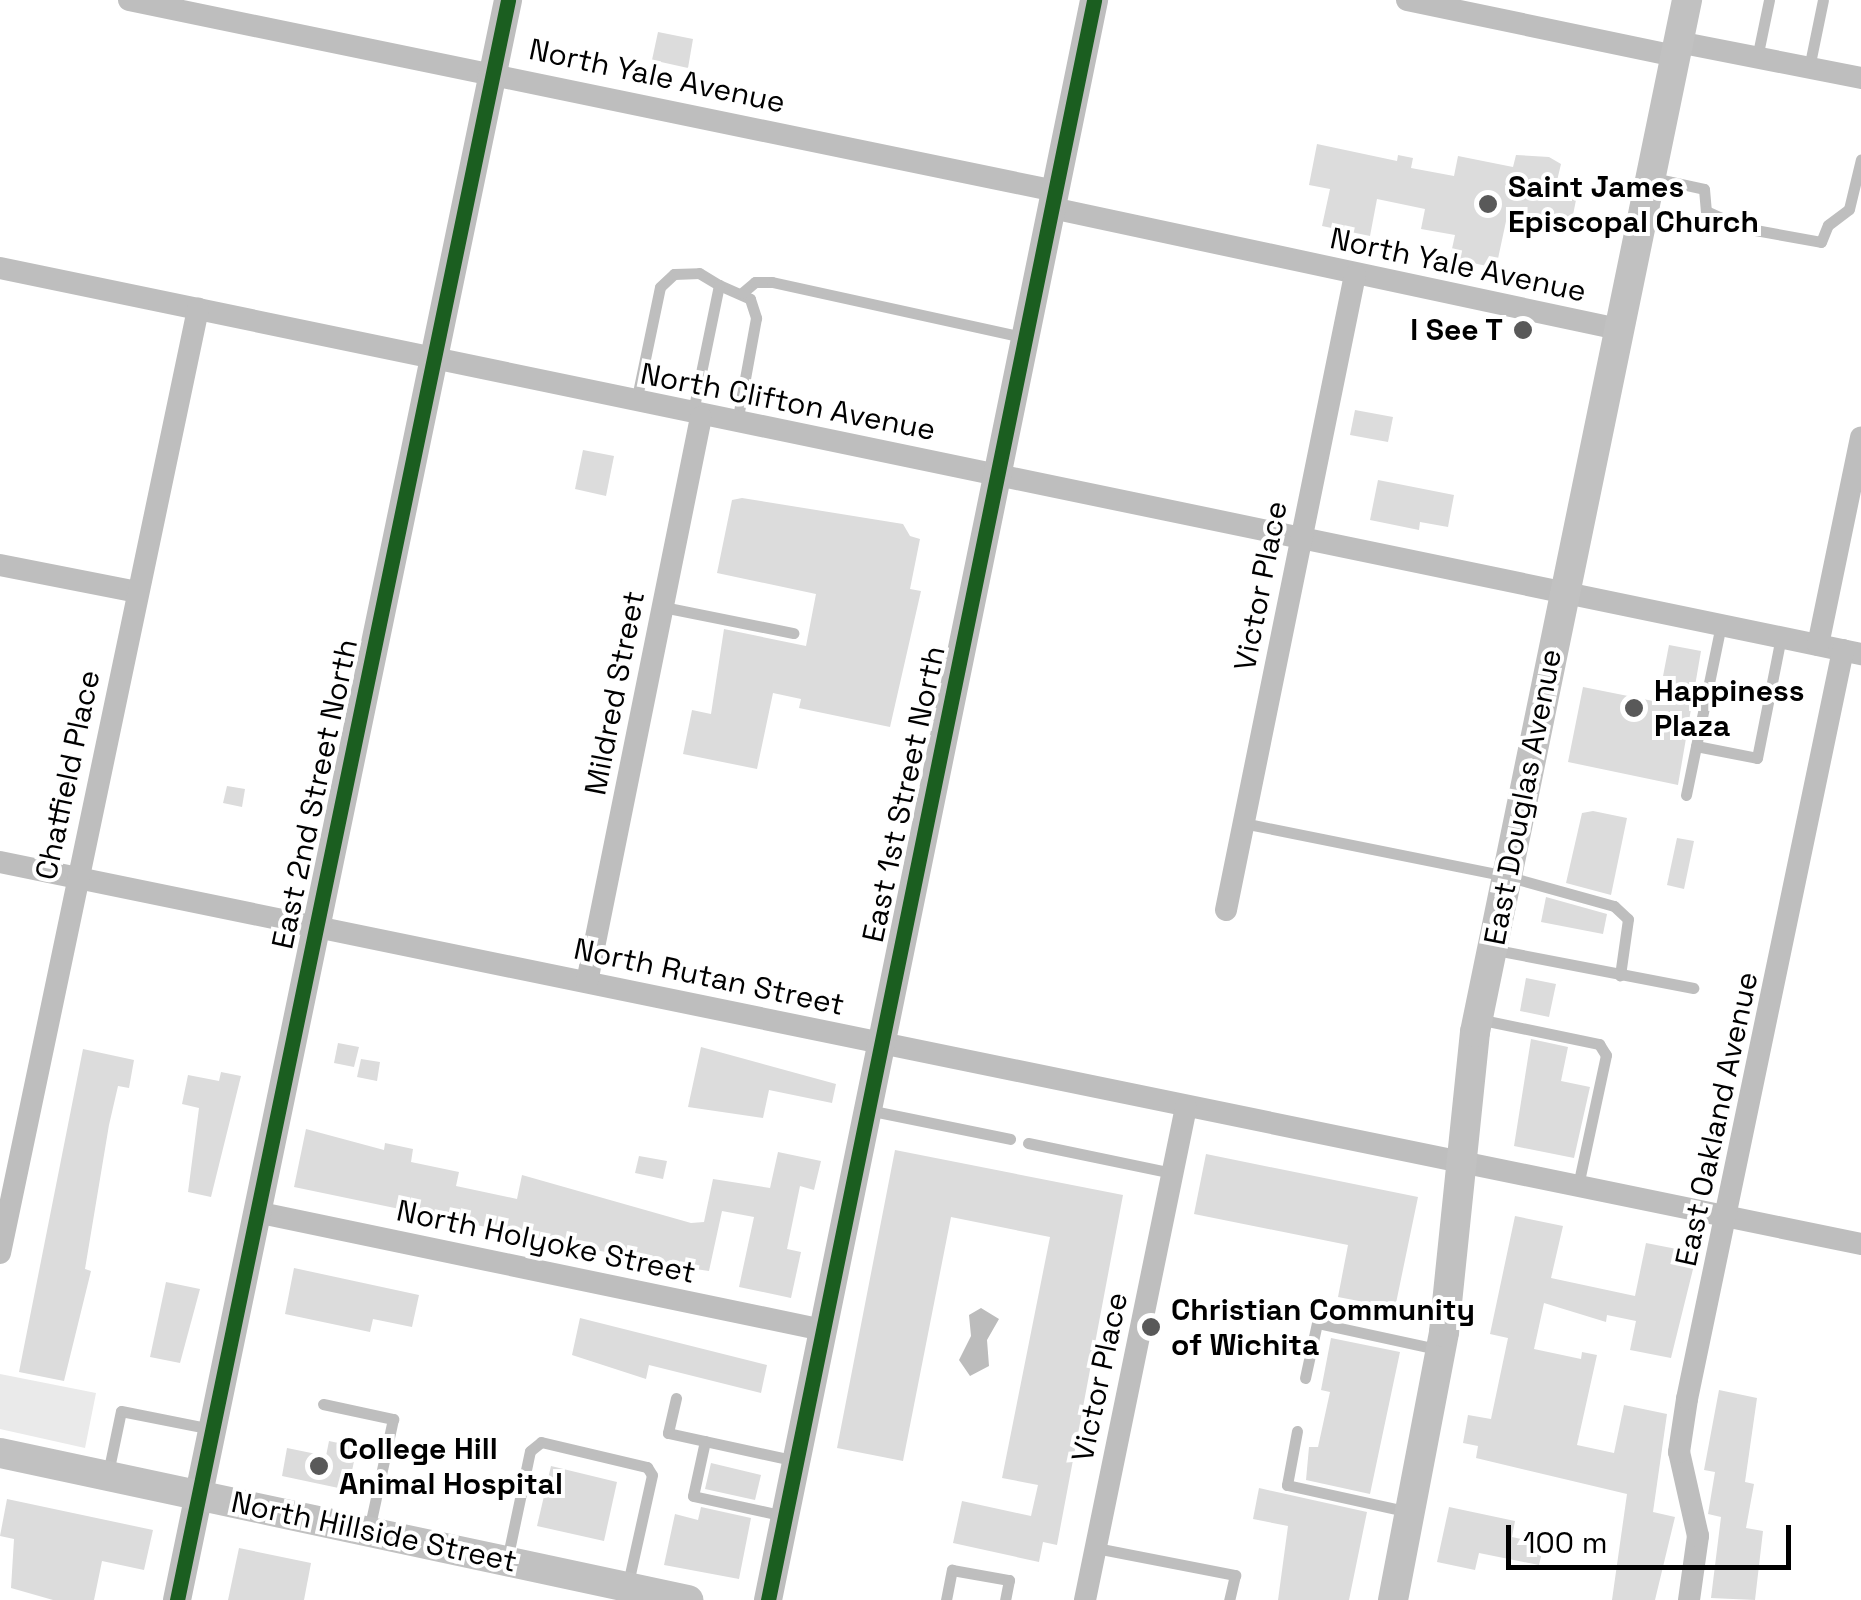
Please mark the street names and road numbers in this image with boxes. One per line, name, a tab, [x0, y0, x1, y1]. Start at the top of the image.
street label: North Yale Avenue	[525, 31, 789, 121]
street label: North Yale Avenue	[1326, 220, 1590, 310]
street label: North Clifton Avenue	[637, 356, 939, 448]
street label: Victor Place	[1227, 498, 1295, 674]
street label: Mildred Street	[578, 588, 652, 798]
street label: East 2nd Street North	[265, 636, 365, 952]
street label: East 1st Street North	[855, 643, 953, 945]
street label: East Douglas Avenue	[1477, 646, 1569, 948]
street label: Chatfield Place	[28, 667, 108, 883]
street label: North Rutan Street	[570, 931, 848, 1023]
street label: East Oakland Avenue	[1668, 968, 1766, 1270]
street label: North Holyoke Street	[393, 1193, 699, 1291]
street label: Victor Place	[1065, 1289, 1135, 1465]
street label: North Hillside Street	[228, 1484, 520, 1580]

